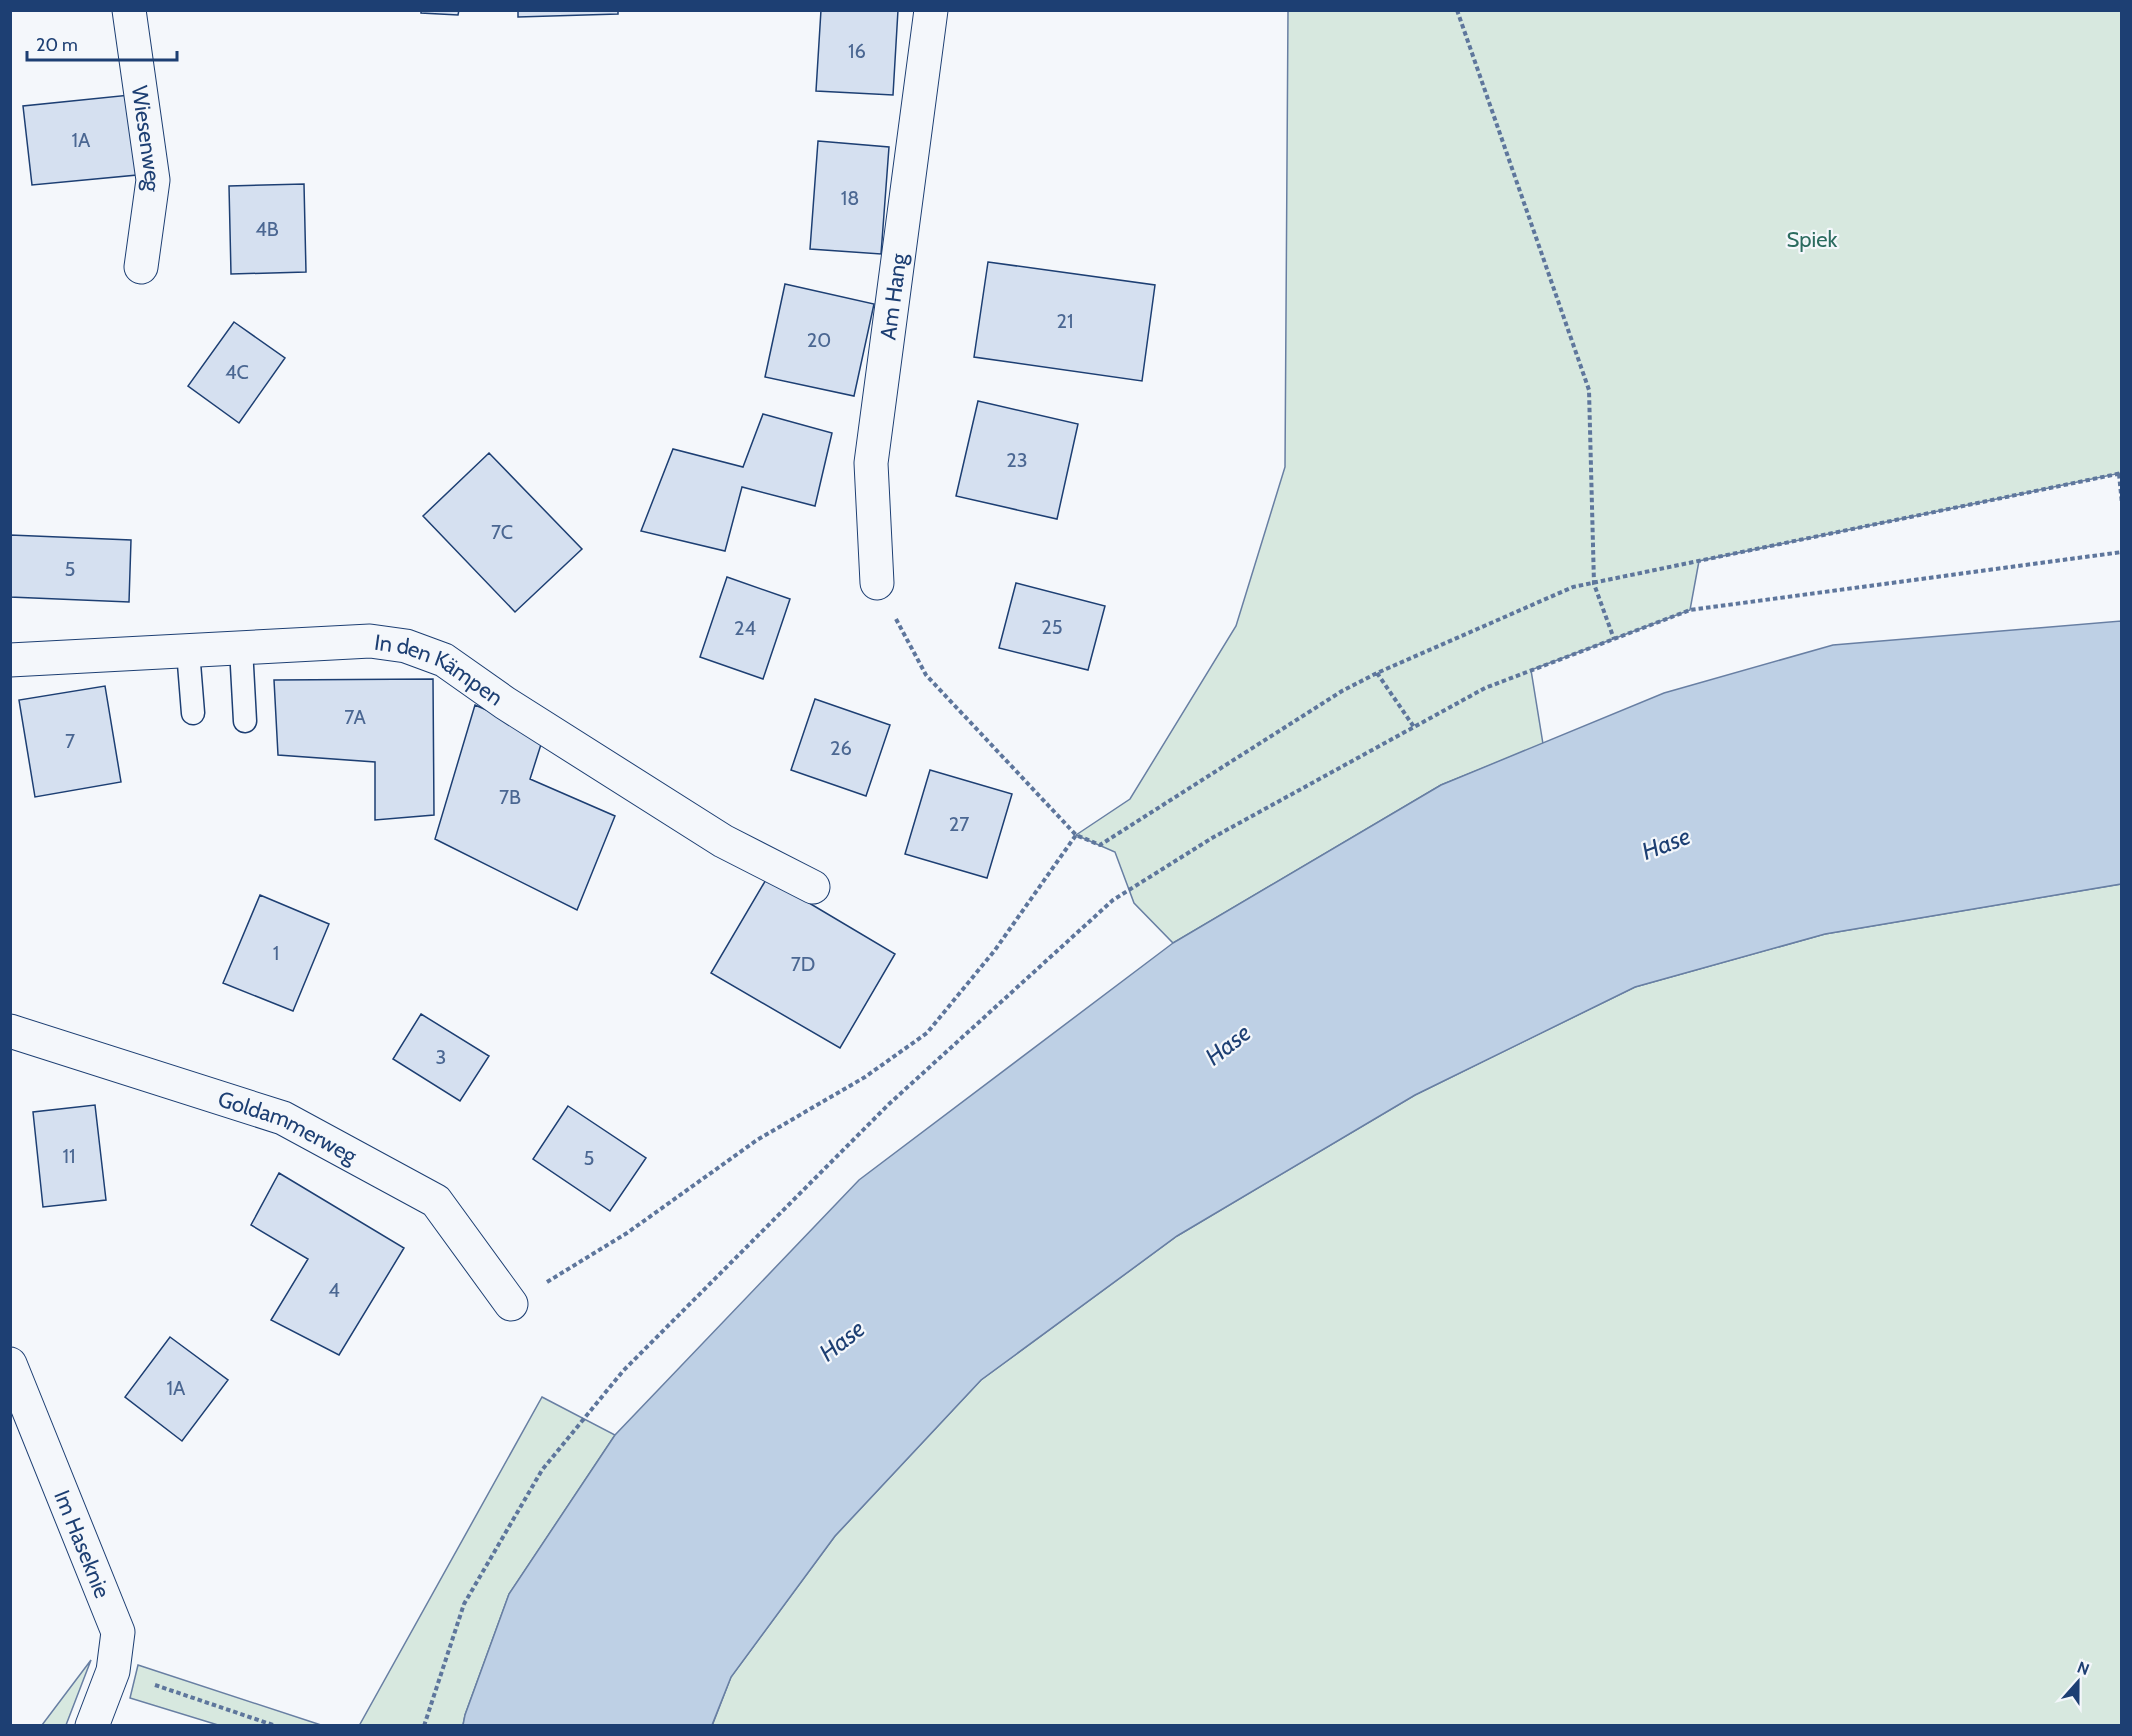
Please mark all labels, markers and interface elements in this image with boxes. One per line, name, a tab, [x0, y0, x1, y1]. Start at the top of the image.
scale bar	[27, 24, 177, 62]
text: 20 m	[36, 34, 78, 56]
house number: 16	[848, 39, 866, 63]
street label: Wiesenweg	[126, 84, 166, 195]
house number: 1A	[72, 128, 91, 152]
house number: 18	[841, 186, 859, 210]
house number: 4B	[255, 217, 279, 241]
park label: Spiek	[1787, 226, 1838, 253]
street label: Am Hang	[874, 251, 913, 342]
house number: 21	[1057, 309, 1074, 333]
house number: 20	[807, 328, 831, 352]
house number: 4C	[225, 360, 249, 384]
house number: 23	[1006, 448, 1028, 472]
house number: 7C	[491, 520, 513, 544]
house number: 5	[65, 557, 75, 581]
house number: 25	[1041, 615, 1063, 639]
house number: 24	[734, 616, 756, 640]
street label: In den Kämpen	[373, 629, 508, 711]
house number: 7A	[344, 705, 366, 729]
house number: 7	[65, 729, 75, 753]
house number: 26	[830, 736, 852, 760]
house number: 7B	[499, 785, 521, 809]
house number: 27	[949, 812, 969, 836]
water label: Hase	[1637, 821, 1694, 866]
house number: 1	[273, 941, 279, 965]
house number: 7D	[791, 952, 815, 976]
water label: Hase	[1199, 1018, 1256, 1071]
house number: 3	[436, 1045, 446, 1069]
street label: Goldammerweg	[215, 1085, 362, 1170]
house number: 11	[62, 1144, 76, 1168]
house number: 5	[584, 1146, 594, 1170]
house number: 4	[328, 1278, 340, 1302]
water label: Hase	[813, 1314, 870, 1367]
house number: 1A	[167, 1376, 186, 1400]
street label: Im Haseknie	[48, 1486, 116, 1602]
north arrow	[2048, 1652, 2108, 1712]
text: N	[2075, 1658, 2092, 1679]

